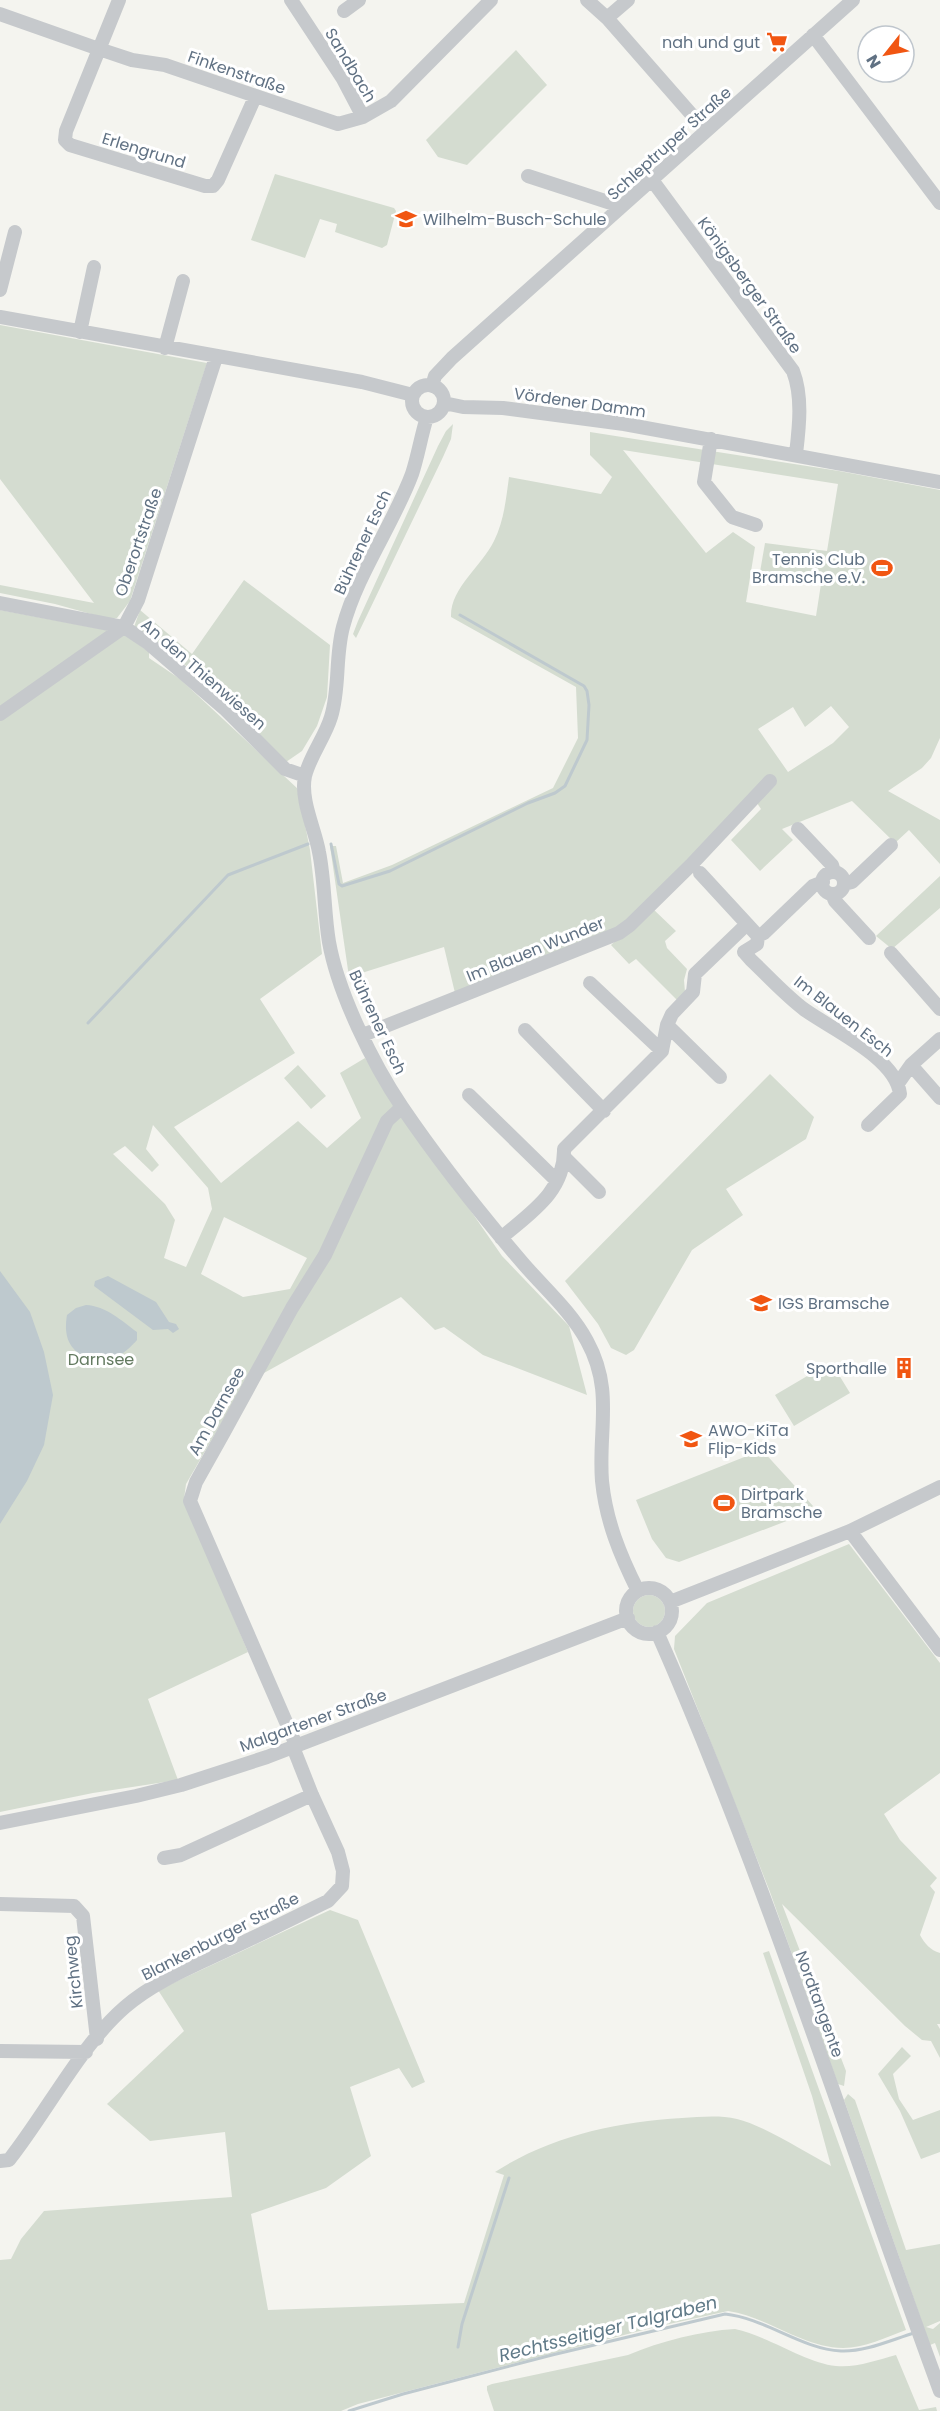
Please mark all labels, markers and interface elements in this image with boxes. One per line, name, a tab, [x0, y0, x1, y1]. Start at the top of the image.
street label: Sandbach	[319, 24, 382, 107]
north arrow	[856, 24, 916, 84]
supermarket icon: nah und gut	[765, 30, 789, 54]
place label: nah und gut	[662, 31, 760, 54]
street label: Finkenstraße	[185, 45, 289, 100]
text: N	[861, 50, 887, 73]
street label: Schleptruper Straße	[602, 81, 736, 205]
street label: Erlengrund	[99, 127, 189, 174]
school or university icon: Wilhelm-Busch-Schule	[394, 207, 418, 231]
place label: Wilhelm-Busch-Schule	[423, 208, 607, 231]
street label: Königsberger Straße	[692, 212, 807, 358]
street label: Vördener Damm	[512, 382, 648, 423]
street label: Oberortstraße	[109, 485, 168, 599]
street label: Bührener Esch	[328, 486, 397, 598]
place label: Tennis Club Bramsche e.V.	[752, 548, 865, 589]
sports icon: Tennis Club Bramsche e.V.	[870, 556, 894, 580]
street label: An den Thienwiesen	[136, 614, 271, 735]
street label: Im Blauen Wunder	[463, 911, 608, 988]
street label: Bührener Esch	[343, 966, 412, 1078]
street label: Im Blauen Esch	[789, 970, 898, 1063]
school or university icon: IGS Bramsche	[749, 1291, 773, 1315]
place label: IGS Bramsche	[778, 1292, 889, 1315]
park label: Darnsee	[68, 1348, 134, 1371]
building icon: Sporthalle	[892, 1356, 916, 1380]
place label: Sporthalle	[806, 1357, 887, 1380]
street label: Am Darnsee	[183, 1363, 250, 1460]
place label: AWO-KiTa Flip-Kids	[708, 1419, 789, 1460]
school or university icon: AWO-KiTa Flip-Kids	[679, 1427, 703, 1451]
place label: Dirtpark Bramsche	[741, 1483, 822, 1524]
sports icon: Dirtpark Bramsche	[712, 1491, 736, 1515]
street label: Malgartener Straße	[236, 1683, 390, 1758]
street label: Blankenburger Straße	[137, 1887, 303, 1986]
street label: Kirchweg	[58, 1934, 89, 2010]
street label: Nordtangente	[790, 1948, 849, 2061]
water label: Rechtsseitiger Talgraben	[496, 2289, 720, 2368]

